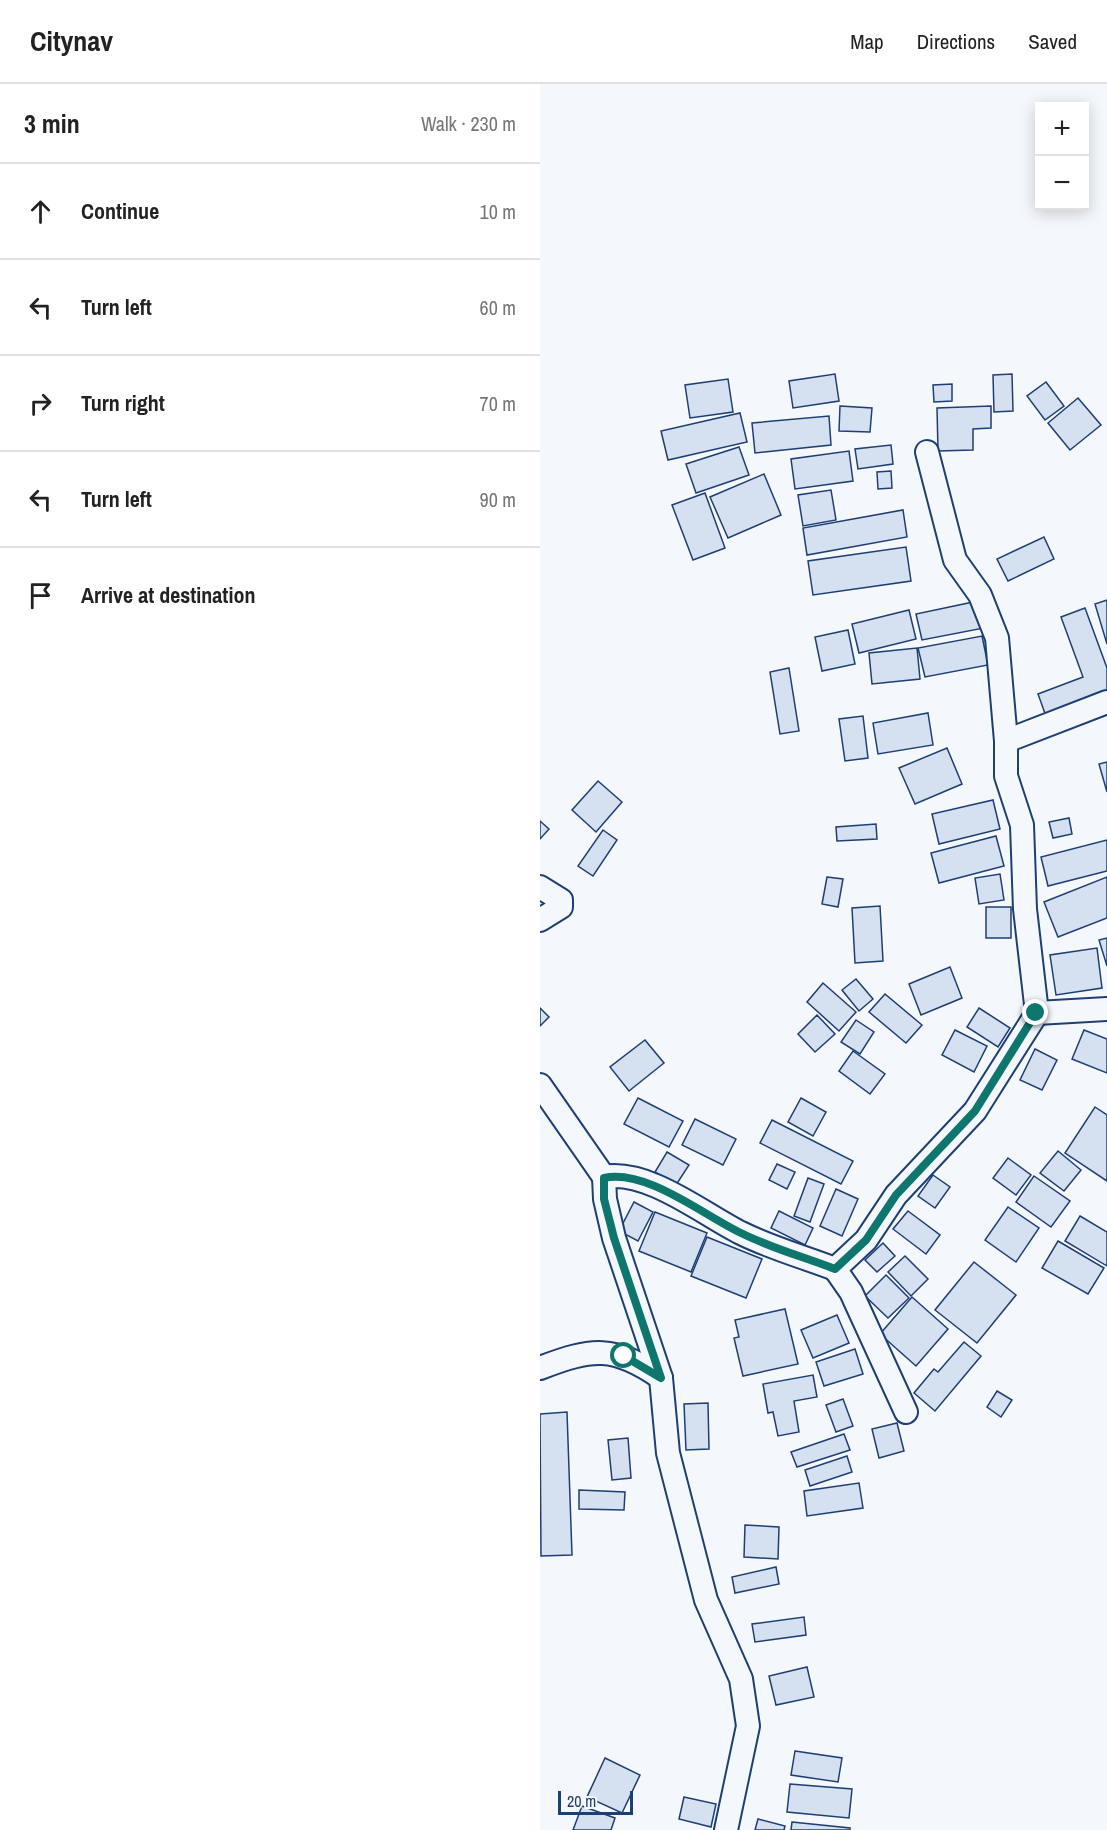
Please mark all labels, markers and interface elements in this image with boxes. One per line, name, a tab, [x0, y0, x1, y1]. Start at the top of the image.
text: Citynav	[30, 22, 113, 60]
text: Map	[850, 27, 884, 56]
text: Directions	[917, 27, 995, 56]
text: Saved	[1028, 27, 1077, 56]
map controls	[1035, 102, 1089, 210]
button: +	[1035, 102, 1089, 156]
text: 3 min	[24, 106, 80, 141]
text: Walk · 230 m	[421, 110, 516, 137]
button: −	[1035, 156, 1089, 210]
icon: ahead	[24, 195, 57, 228]
text: Continue	[81, 196, 159, 226]
text: 10 m	[480, 198, 516, 225]
icon: left	[24, 291, 57, 324]
text: Turn left	[81, 292, 152, 322]
text: 60 m	[480, 294, 516, 321]
icon: right	[24, 387, 57, 420]
text: Turn right	[81, 388, 165, 418]
text: 70 m	[480, 390, 516, 417]
icon: left	[24, 483, 57, 516]
text: Turn left	[81, 484, 152, 514]
text: 90 m	[480, 486, 516, 513]
icon: arrive	[24, 579, 57, 612]
text: Arrive at destination	[81, 580, 255, 610]
route end	[1022, 999, 1048, 1025]
route start	[610, 1342, 636, 1368]
scale bar	[558, 1788, 633, 1816]
text: 20 m	[567, 1790, 596, 1812]

